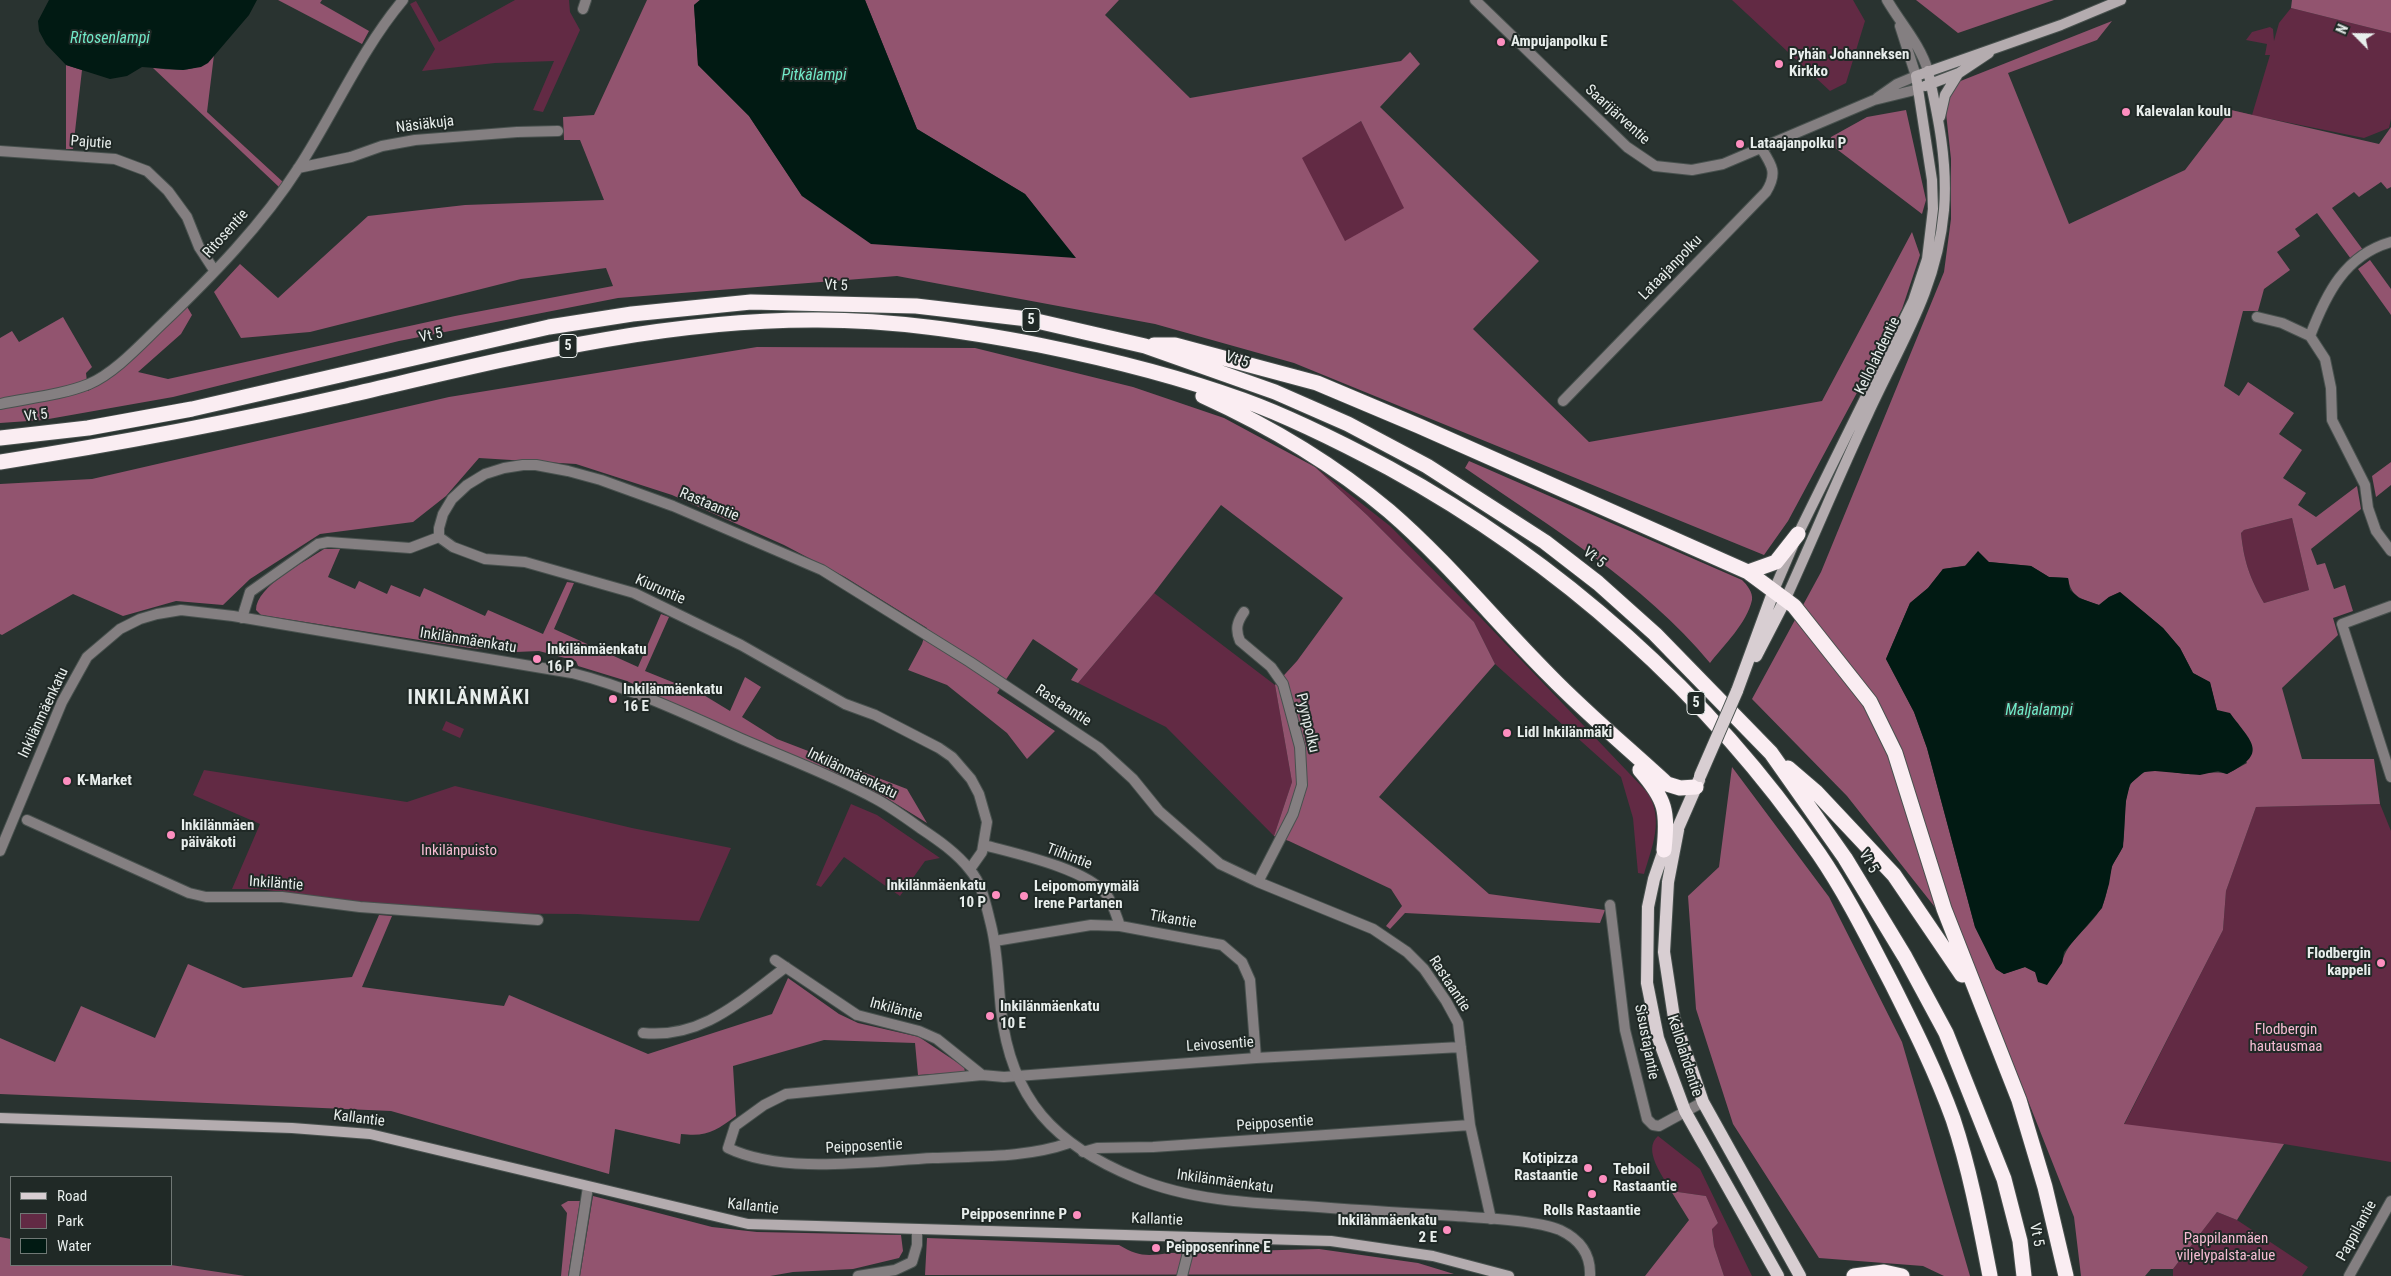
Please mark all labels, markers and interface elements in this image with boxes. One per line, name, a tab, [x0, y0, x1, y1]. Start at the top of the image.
north arrow	[2331, 10, 2381, 60]
text: N	[2333, 22, 2351, 36]
water label: Ritosenlampi	[70, 29, 150, 49]
place label: Ampujanpolku E	[1511, 33, 1608, 51]
marker: Ampujanpolku E	[1495, 36, 1507, 48]
place label: Pyhän Johanneksen Kirkko	[1789, 46, 1909, 81]
marker: Pyhän Johanneksen Kirkko	[1773, 58, 1785, 70]
water label: Pitkälampi	[781, 66, 847, 86]
street label: Saarijärventie	[1581, 81, 1653, 149]
place label: Kalevalan koulu	[2136, 103, 2231, 121]
marker: Kalevalan koulu	[2120, 106, 2132, 118]
street label: Näsiäkuja	[395, 113, 455, 137]
street label: Pajutie	[70, 133, 112, 153]
place label: Lataajanpolku P	[1750, 135, 1846, 153]
marker: Lataajanpolku P	[1734, 138, 1746, 150]
street label: Ritosentie	[199, 206, 253, 262]
street label: Lataajanpolku	[1636, 232, 1706, 304]
street label: Vt 5	[824, 277, 848, 295]
road number: 5	[1022, 308, 1040, 332]
street label: Kellolahdentie	[1852, 314, 1904, 398]
street label: Vt 5	[417, 325, 445, 347]
road number: 5	[559, 334, 577, 358]
street label: Vt 5	[1223, 348, 1251, 372]
street label: Vt 5	[23, 406, 49, 426]
street label: Rastaantie	[676, 484, 742, 526]
street label: Vt 5	[1579, 544, 1609, 572]
street label: Kiuruntie	[632, 571, 688, 609]
street label: Inkilänmäenkatu	[418, 624, 518, 658]
place label: Inkilänmäenkatu 16 P	[547, 641, 647, 676]
marker: Inkilänmäenkatu 16 P	[531, 653, 543, 665]
street label: Inkilänmäenkatu	[15, 665, 73, 761]
place label: Inkilänmäenkatu 16 E	[623, 681, 723, 716]
street label: Rastaantie	[1032, 681, 1094, 731]
district label: INKILÄNMÄKI	[406, 687, 532, 711]
street label: Pyynpolku	[1291, 691, 1323, 755]
road number: 5	[1687, 691, 1705, 714]
marker: Inkilänmäenkatu 16 E	[607, 693, 619, 705]
water label: Maljalampi	[2005, 701, 2073, 721]
place label: Lidl Inkilänmäki	[1517, 724, 1612, 742]
marker: Lidl Inkilänmäki	[1501, 727, 1513, 739]
street label: Inkilänmäenkatu	[804, 745, 900, 803]
place label: K-Market	[77, 772, 132, 790]
marker: K-Market	[61, 775, 73, 787]
place label: Inkilänmäen päiväkoti	[181, 817, 254, 852]
marker: Inkilänmäen päiväkoti	[165, 829, 177, 841]
street label: Tilhintie	[1044, 840, 1094, 874]
park label: Inkilänpuisto	[421, 842, 497, 860]
street label: Vt 5	[1854, 847, 1882, 877]
street label: Inkiläntie	[248, 873, 304, 895]
place label: Inkilänmäenkatu 10 P	[886, 877, 986, 912]
place label: Leipomomyymälä Irene Partanen	[1034, 878, 1139, 913]
marker: Inkilänmäenkatu 10 P	[990, 889, 1002, 901]
marker: Leipomomyymälä Irene Partanen	[1018, 890, 1030, 902]
street label: Tikantie	[1148, 907, 1198, 933]
place label: Flodbergin kappeli	[2307, 945, 2371, 980]
street label: Rastaantie	[1424, 953, 1474, 1015]
marker: Flodbergin kappeli	[2375, 957, 2387, 969]
street label: Inkiläntie	[868, 994, 924, 1026]
place label: Inkilänmäenkatu 10 E	[1000, 998, 1100, 1033]
street label: Sisustajantie	[1630, 1003, 1662, 1081]
marker: Inkilänmäenkatu 10 E	[984, 1010, 996, 1022]
street label: Kellolahdentie	[1662, 1013, 1706, 1099]
park label: Flodbergin hautausmaa	[2249, 1021, 2323, 1056]
street label: Leivosentie	[1186, 1034, 1254, 1056]
street label: Kallantie	[332, 1107, 386, 1131]
street label: Peipposentie	[1236, 1112, 1314, 1136]
street label: Peipposentie	[825, 1136, 903, 1158]
place label: Kotipizza Rastaantie	[1514, 1150, 1578, 1185]
place label: Teboil Rastaantie	[1613, 1161, 1677, 1196]
marker: Kotipizza Rastaantie	[1582, 1162, 1594, 1174]
street label: Inkilänmäenkatu	[1175, 1166, 1275, 1198]
marker: Teboil Rastaantie	[1597, 1173, 1609, 1185]
legend	[10, 1176, 172, 1266]
text: Road	[57, 1187, 87, 1205]
marker: Rolls Rastaantie	[1586, 1188, 1598, 1200]
street label: Kallantie	[726, 1195, 780, 1219]
street label: Pappilantie	[2333, 1198, 2381, 1264]
place label: Rolls Rastaantie	[1543, 1202, 1641, 1220]
place label: Peipposenrinne P	[961, 1206, 1067, 1224]
marker: Peipposenrinne P	[1071, 1209, 1083, 1221]
street label: Kallantie	[1131, 1210, 1183, 1230]
text: Park	[57, 1212, 84, 1230]
place label: Inkilänmäenkatu 2 E	[1337, 1212, 1437, 1247]
street label: Vt 5	[2025, 1222, 2047, 1248]
marker: Inkilänmäenkatu 2 E	[1441, 1224, 1453, 1236]
park label: Pappilanmäen viljelypalsta-alue	[2177, 1230, 2275, 1265]
text: Water	[57, 1237, 91, 1255]
place label: Peipposenrinne E	[1166, 1239, 1271, 1257]
marker: Peipposenrinne E	[1150, 1242, 1162, 1254]

